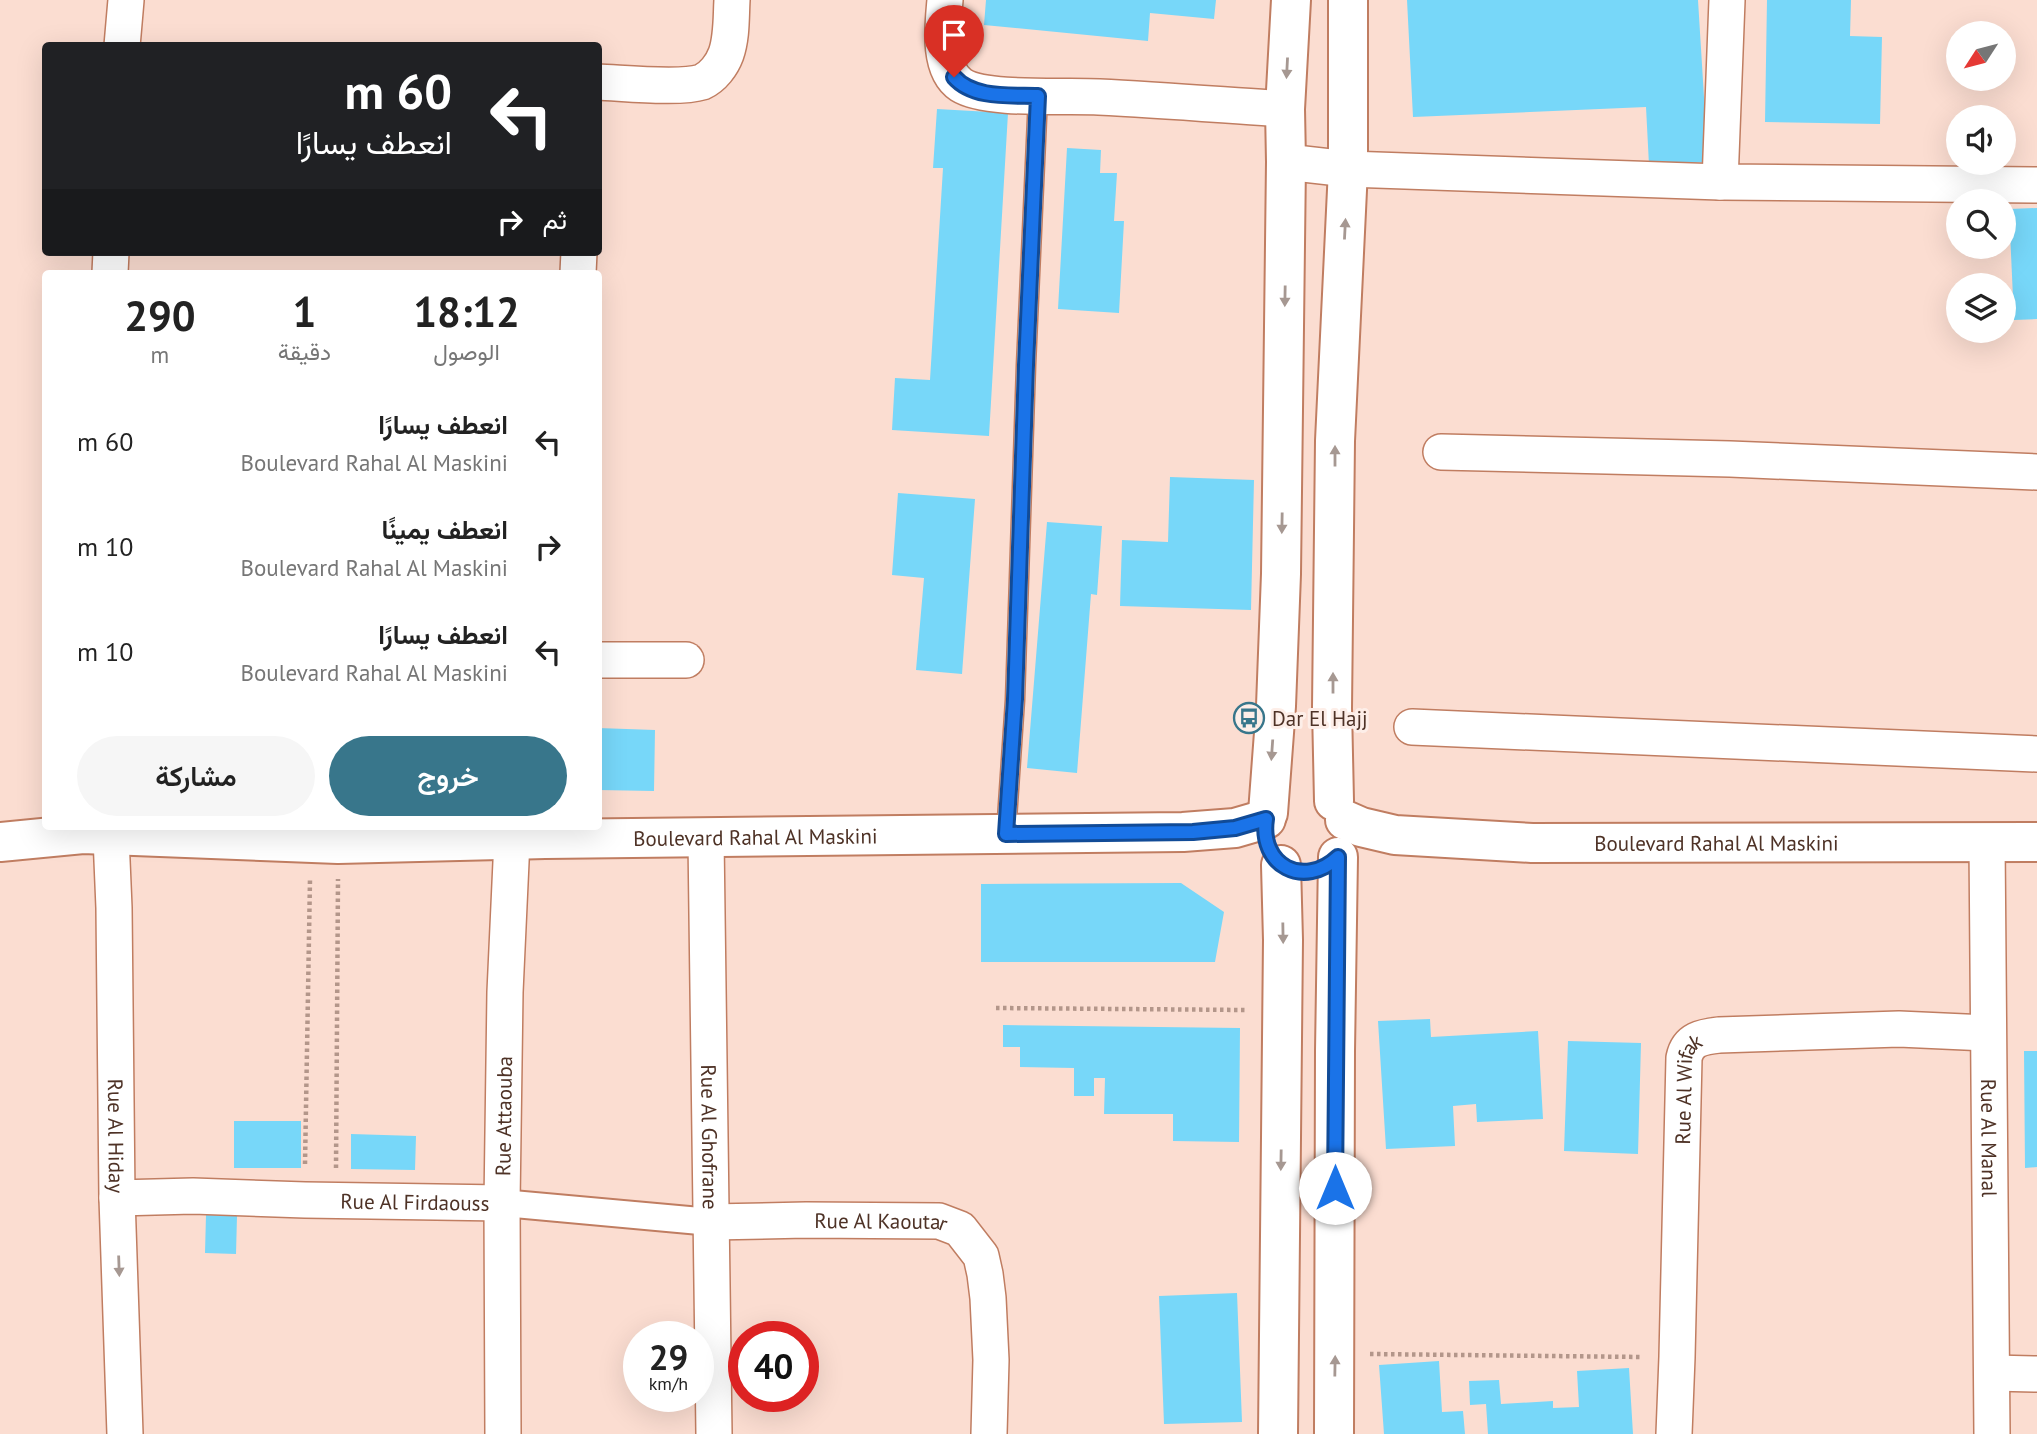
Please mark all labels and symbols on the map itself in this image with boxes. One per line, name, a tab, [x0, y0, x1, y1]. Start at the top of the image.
pin	[924, 5, 984, 77]
north arrow	[1946, 21, 2016, 91]
one-way arrow	[1281, 57, 1292, 79]
one-way arrow	[1340, 218, 1351, 240]
one-way arrow	[1279, 285, 1290, 307]
one-way arrow	[1329, 445, 1341, 467]
one-way arrow	[1276, 512, 1288, 534]
one-way arrow	[1327, 672, 1339, 694]
bus stop icon: Dar El Hajj	[1232, 701, 1266, 735]
place label: Dar El Hajj	[1272, 705, 1368, 732]
one-way arrow	[1267, 740, 1278, 762]
street label: Boulevard Rahal Al Maskini	[633, 822, 878, 852]
street label: Boulevard Rahal Al Maskini	[1594, 829, 1839, 856]
one-way arrow	[1277, 922, 1288, 944]
street label: Rue Al Wifak	[1668, 1027, 1707, 1145]
street label: Rue Attaouba	[489, 1056, 518, 1176]
street label: Rue Al Ghofrane	[696, 1064, 724, 1210]
street label: Rue Al Hiday	[102, 1078, 130, 1194]
street label: Rue Al Manal	[1976, 1079, 2003, 1197]
one-way arrow	[1275, 1150, 1286, 1172]
position arrow	[1298, 1151, 1372, 1225]
street label: Rue Al Firdaouss	[340, 1187, 490, 1216]
street label: Rue Al Kaoutar	[814, 1207, 952, 1237]
one-way arrow	[114, 1255, 125, 1277]
speed limit sign: 40	[728, 1321, 819, 1412]
one-way arrow	[1329, 1355, 1341, 1377]

